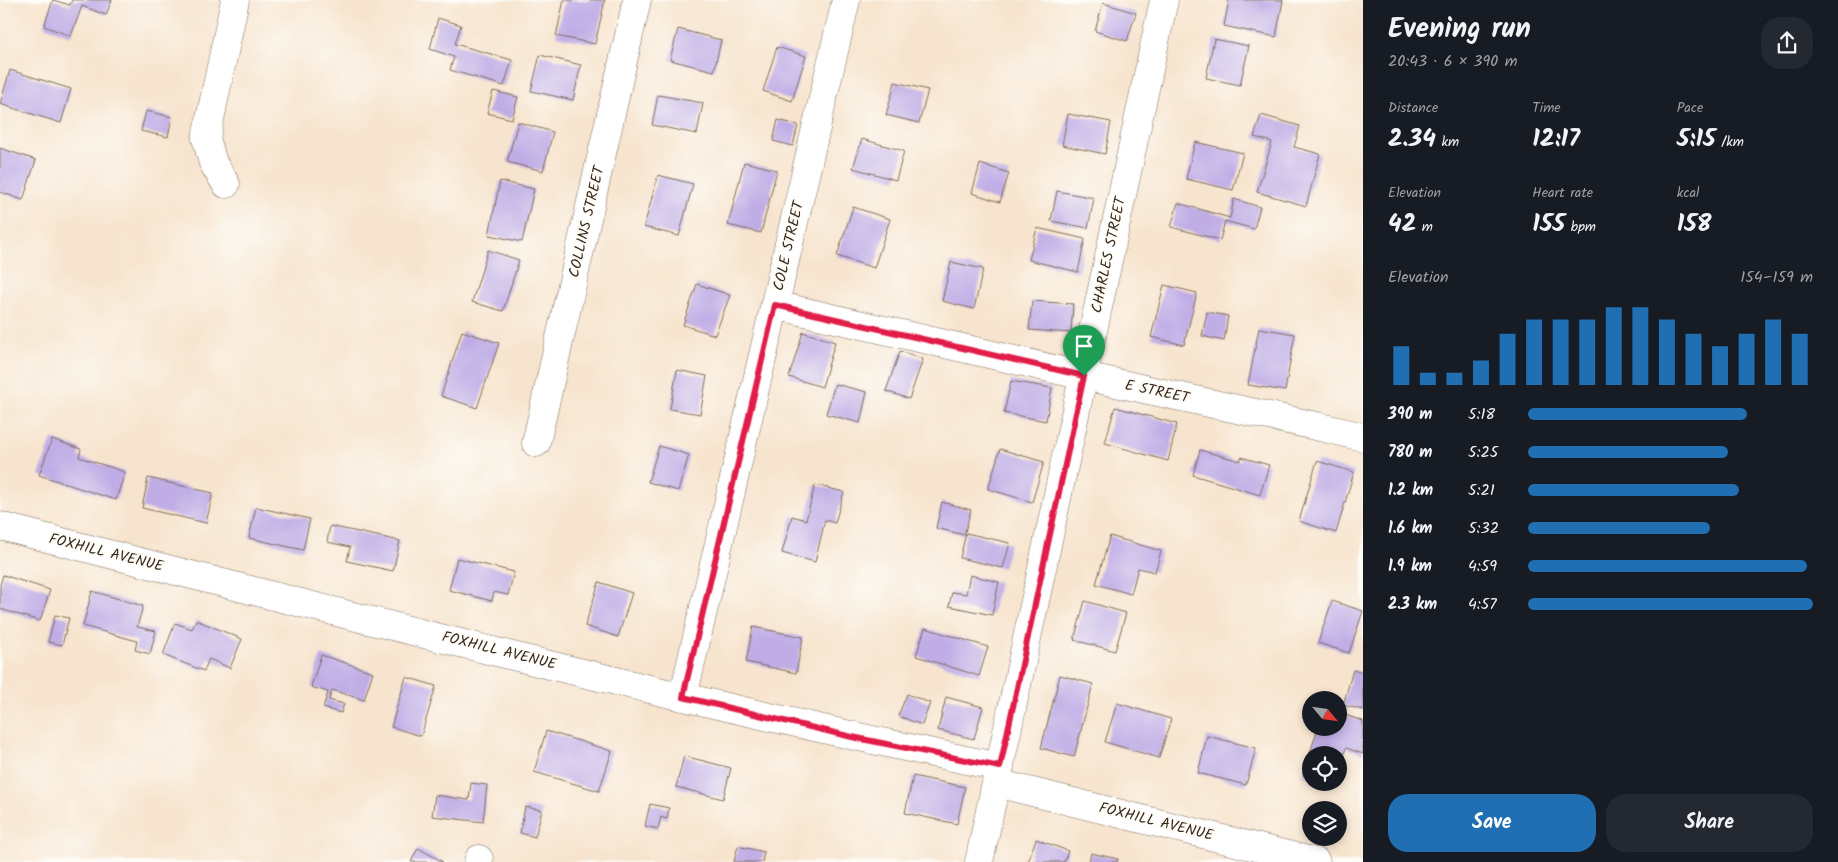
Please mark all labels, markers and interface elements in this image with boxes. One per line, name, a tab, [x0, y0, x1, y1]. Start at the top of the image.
text: Evening run	[1388, 7, 1531, 52]
button: share	[1761, 17, 1813, 69]
text: 20:43 · 6 × 390 m	[1388, 49, 1517, 74]
text: Distance	[1388, 97, 1438, 119]
text: Time	[1532, 97, 1561, 119]
text: Pace	[1677, 97, 1703, 119]
text: 2.34	[1388, 119, 1436, 159]
text: 12:17	[1532, 119, 1580, 159]
text: 5:15	[1677, 119, 1716, 159]
text: km	[1436, 131, 1459, 153]
text: /km	[1716, 131, 1744, 153]
street label: COLLINS STREET	[563, 162, 612, 280]
text: Elevation	[1388, 182, 1441, 204]
text: Heart rate	[1532, 182, 1593, 204]
text: kcal	[1677, 182, 1699, 204]
street label: CHARLES STREET	[1085, 193, 1133, 315]
street label: COLE STREET	[767, 197, 811, 293]
text: 42	[1388, 204, 1416, 244]
text: 155	[1532, 204, 1565, 244]
text: 158	[1677, 204, 1712, 244]
text: m	[1416, 216, 1433, 238]
text: bpm	[1565, 216, 1596, 238]
text: Elevation	[1388, 265, 1449, 290]
text: 154–159 m	[1740, 265, 1813, 290]
pin	[1063, 325, 1105, 376]
icon: arrive	[1070, 332, 1098, 360]
street label: E STREET	[1123, 373, 1193, 411]
text: 390 m	[1388, 402, 1432, 427]
text: 5:18	[1468, 402, 1495, 427]
text: 780 m	[1388, 440, 1432, 465]
text: 5:25	[1468, 440, 1498, 465]
text: 1.2 km	[1388, 478, 1433, 503]
text: 5:21	[1468, 478, 1495, 503]
text: 1.6 km	[1388, 516, 1432, 541]
text: 5:32	[1468, 516, 1499, 541]
street label: FOXHILL AVENUE	[46, 527, 167, 579]
text: 1.9 km	[1388, 554, 1432, 579]
text: 4:59	[1468, 554, 1497, 579]
text: 2.3 km	[1388, 592, 1437, 617]
text: 4:57	[1468, 592, 1497, 617]
street label: FOXHILL AVENUE	[439, 625, 560, 677]
north arrow	[1302, 691, 1348, 736]
map controls	[1302, 691, 1347, 846]
button: locate	[1302, 746, 1347, 791]
button: Save	[1388, 794, 1596, 852]
button: Share	[1606, 794, 1813, 852]
street label: FOXHILL AVENUE	[1096, 796, 1217, 848]
button: layers	[1302, 801, 1347, 846]

